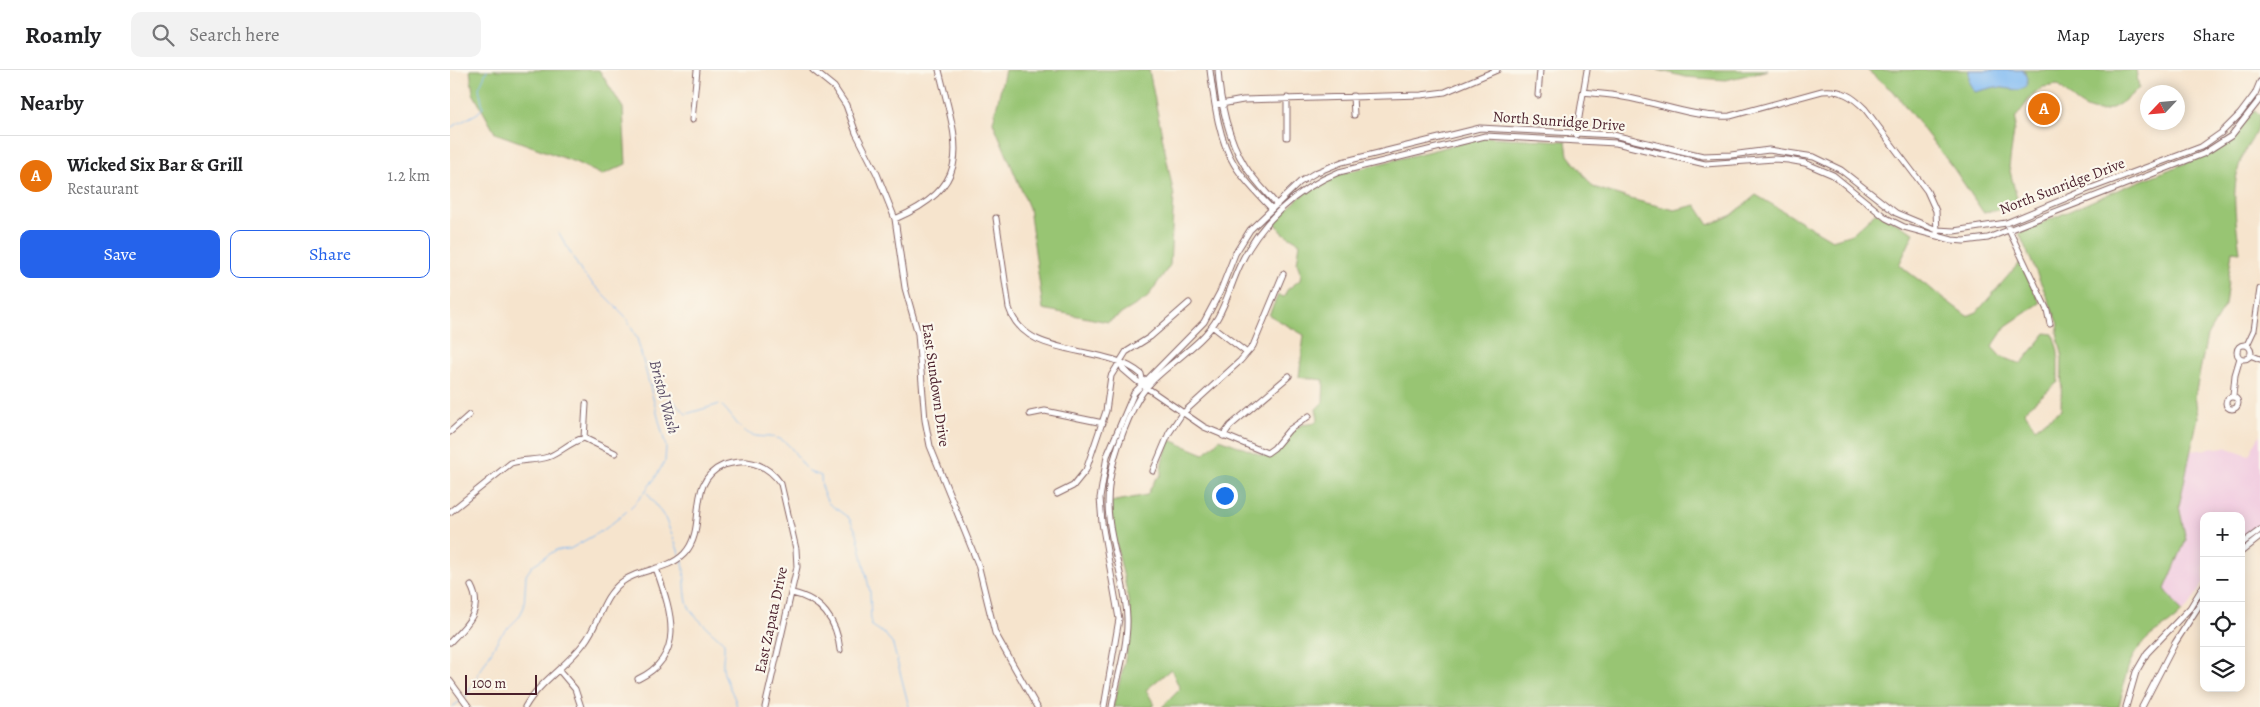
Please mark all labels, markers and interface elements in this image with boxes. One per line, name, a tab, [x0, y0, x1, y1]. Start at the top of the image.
search box	[131, 12, 481, 57]
text: Roamly	[25, 19, 101, 51]
icon: search	[149, 21, 177, 49]
text: Search here	[189, 22, 280, 48]
text: Map	[2057, 23, 2090, 47]
text: Layers	[2118, 23, 2165, 47]
text: Share	[2193, 23, 2235, 47]
north arrow	[2140, 85, 2185, 130]
text: Nearby	[20, 89, 83, 117]
pin: A	[2028, 90, 2060, 128]
street label: North Sunridge Drive	[1492, 106, 1626, 136]
text: Wicked Six Bar & Grill	[67, 152, 243, 178]
street label: North Sunridge Drive	[1996, 153, 2128, 219]
text: A	[31, 165, 41, 187]
text: 1.2 km	[388, 165, 430, 187]
text: Restaurant	[67, 178, 139, 200]
button: Save	[20, 230, 220, 278]
button: Share	[230, 230, 430, 278]
street label: East Sundown Drive	[917, 322, 955, 448]
water label: Bristol Wash	[644, 358, 684, 436]
your location	[1212, 483, 1238, 509]
map controls	[2200, 512, 2245, 692]
button: +	[2200, 512, 2245, 557]
button: −	[2200, 557, 2245, 602]
street label: East Zapata Drive	[750, 565, 792, 675]
button: locate	[2200, 602, 2245, 647]
button: layers	[2200, 647, 2245, 692]
scale bar	[465, 672, 538, 695]
text: 100 m	[472, 674, 506, 693]

